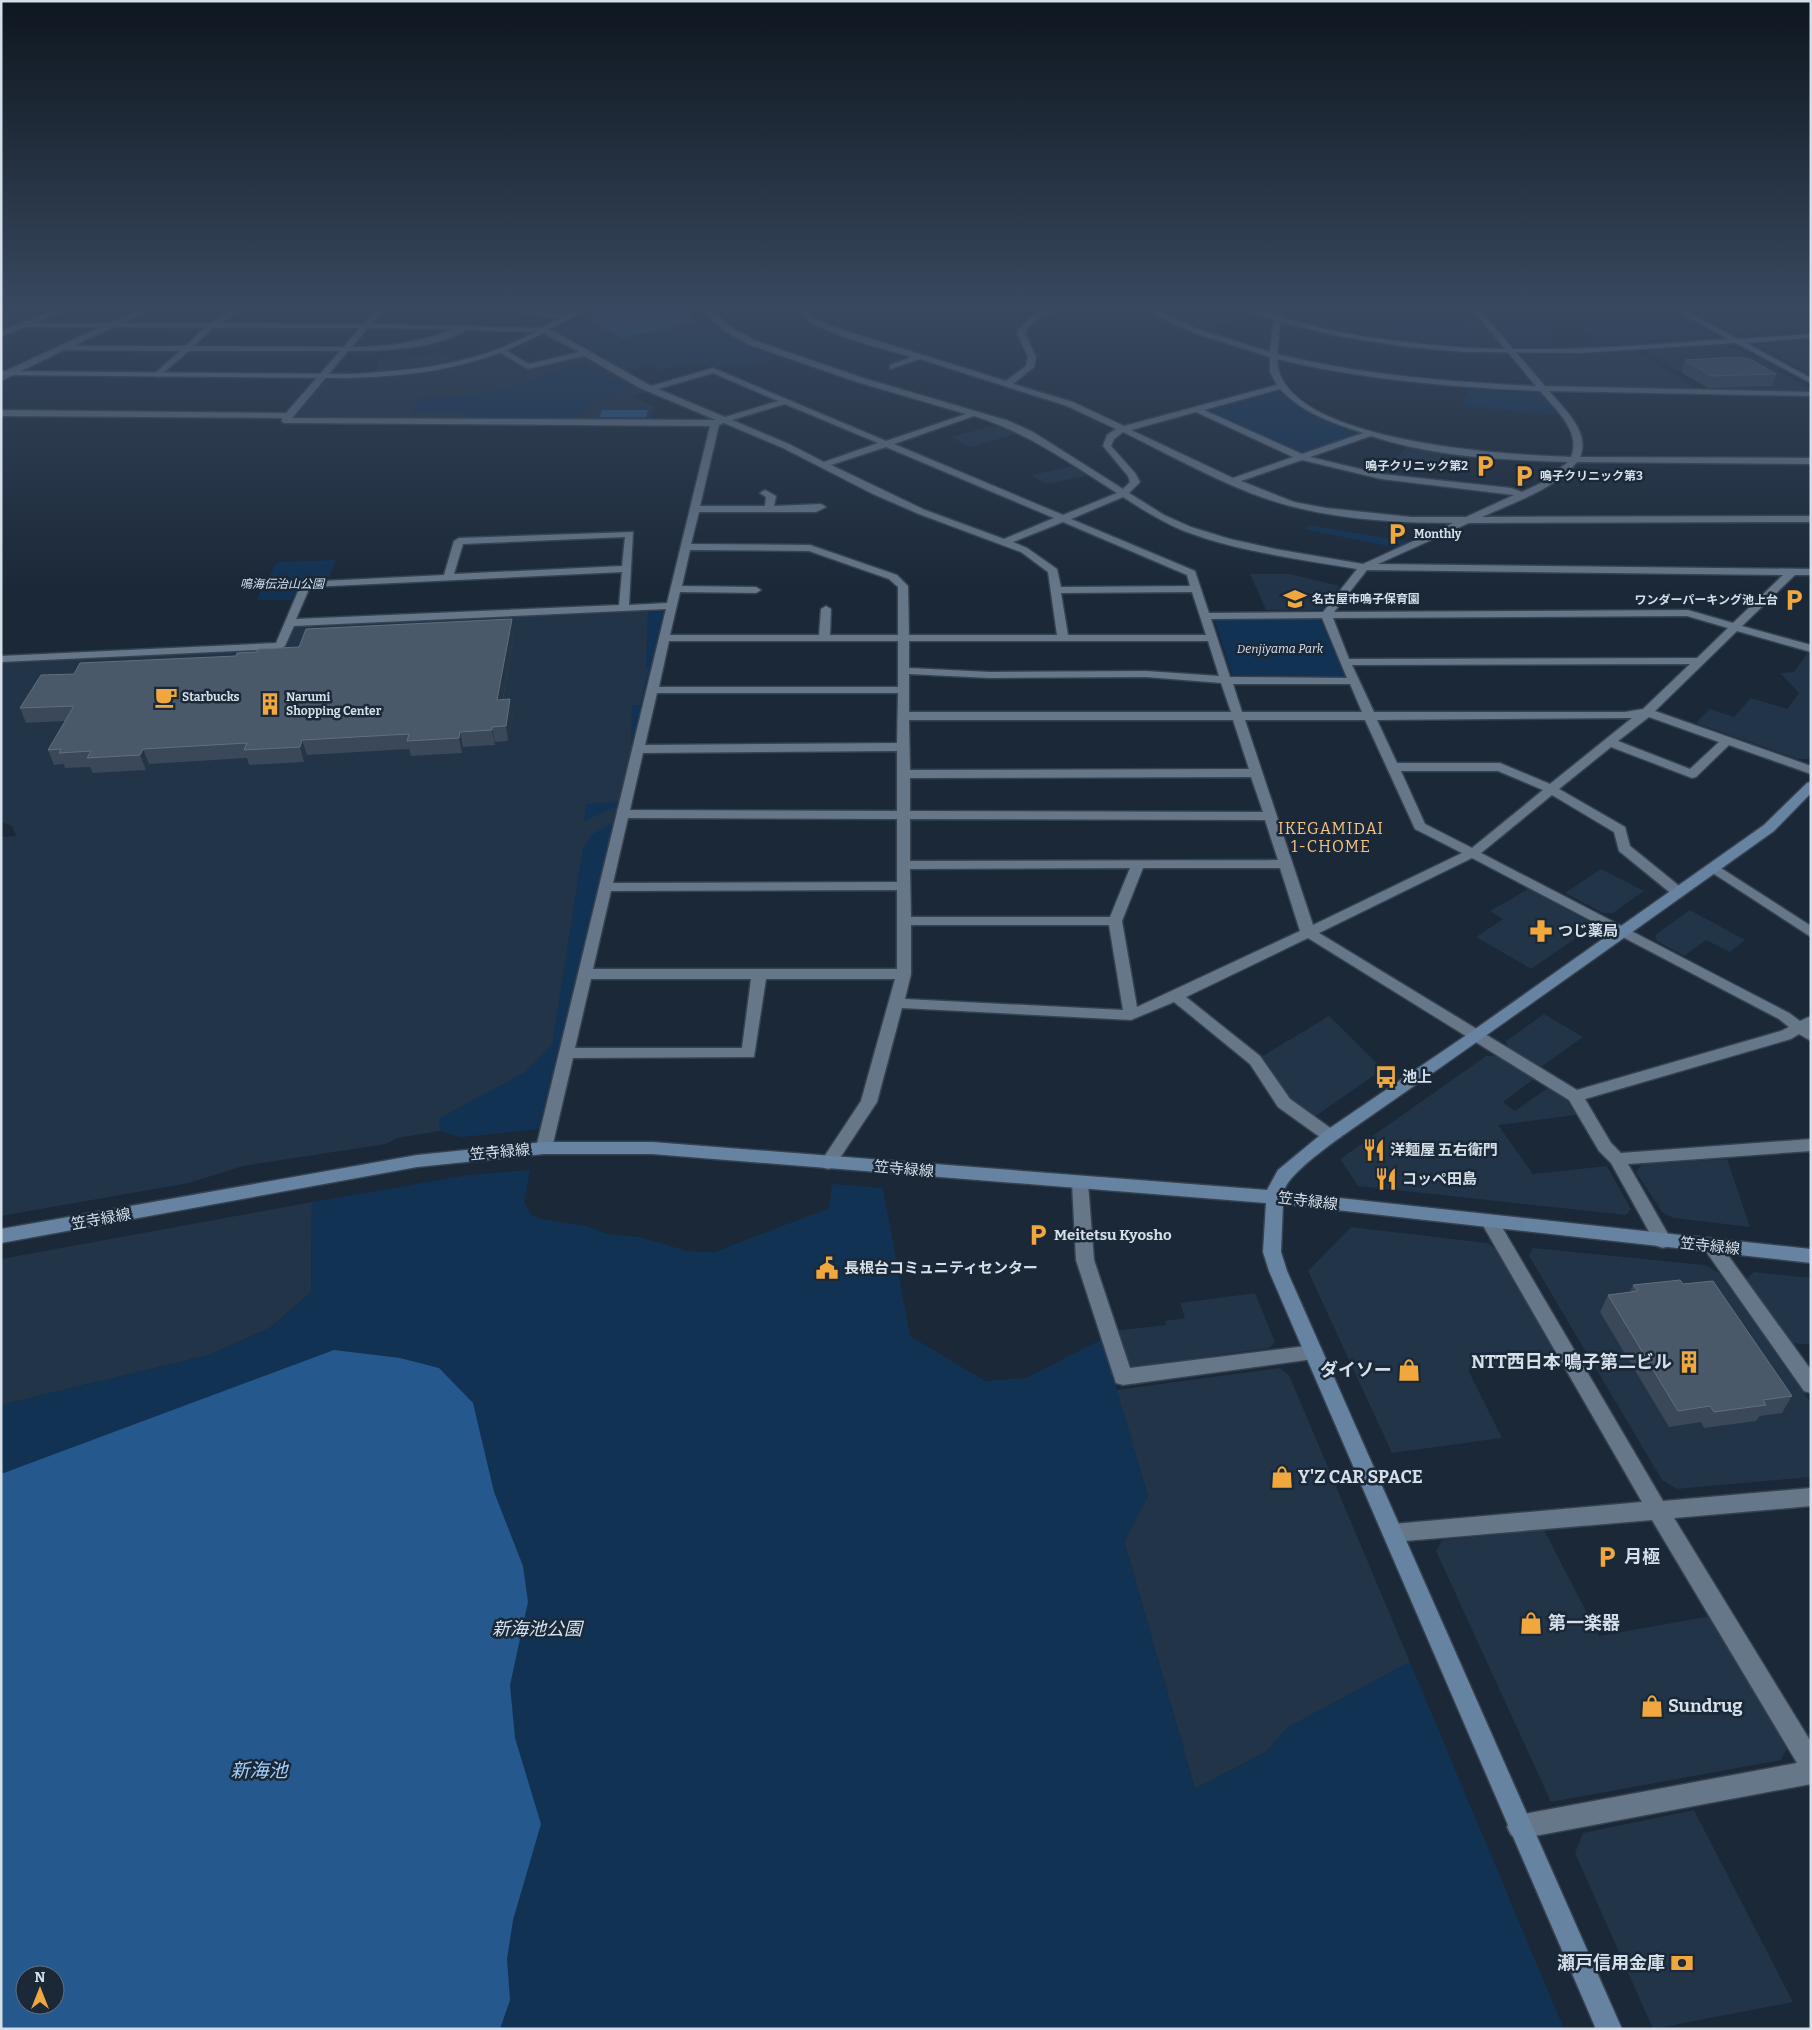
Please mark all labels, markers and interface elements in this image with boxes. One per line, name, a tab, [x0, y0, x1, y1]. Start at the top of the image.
parking icon: 鳴子クリニック第2	[1472, 453, 1498, 479]
place label: 鳴子クリニック第2	[1365, 459, 1468, 473]
parking icon: 鳴子クリニック第3	[1511, 463, 1537, 489]
place label: 鳴子クリニック第3	[1540, 469, 1643, 483]
parking icon: Monthly	[1384, 521, 1410, 547]
place label: Monthly	[1414, 527, 1462, 541]
park label: 鳴海伝治山公園	[240, 577, 326, 591]
school or university icon: 名古屋市鳴子保育園	[1282, 586, 1308, 612]
parking icon: ワンダーパーキング池上台	[1781, 587, 1807, 613]
place label: 名古屋市鳴子保育園	[1312, 592, 1420, 606]
place label: ワンダーパーキング池上台	[1634, 593, 1778, 607]
park label: Denjiyama Park	[1237, 642, 1324, 656]
cafe icon: Starbucks	[153, 684, 179, 710]
place label: Starbucks	[182, 690, 240, 704]
place label: Narumi Shopping Center	[286, 690, 382, 718]
building icon: Narumi Shopping Center	[257, 691, 283, 717]
district label: IKEGAMIDAI 1-CHOME	[1278, 819, 1384, 856]
pharmacy icon: つじ薬局	[1528, 918, 1554, 944]
place label: つじ薬局	[1558, 922, 1618, 940]
bus stop icon: 池上	[1373, 1064, 1399, 1090]
place label: 池上	[1402, 1068, 1432, 1086]
restaurant icon: 洋麺屋 五右衛門	[1361, 1137, 1387, 1163]
street label: 笠寺緑線	[469, 1140, 531, 1164]
place label: 洋麺屋 五右衛門	[1390, 1141, 1498, 1159]
street label: 笠寺緑線	[873, 1157, 935, 1181]
restaurant icon: コッペ田島	[1373, 1166, 1399, 1192]
place label: コッペ田島	[1402, 1170, 1477, 1188]
street label: 笠寺緑線	[1277, 1188, 1339, 1214]
street label: 笠寺緑線	[70, 1205, 132, 1233]
parking icon: Meitetsu Kyosho	[1025, 1222, 1051, 1248]
place label: Meitetsu Kyosho	[1054, 1226, 1172, 1244]
street label: 笠寺緑線	[1679, 1234, 1741, 1258]
public building icon: 長根台コミュニティセンター	[814, 1255, 840, 1281]
place label: 長根台コミュニティセンター	[844, 1259, 1038, 1277]
building icon: NTT西日本 鳴子第二ビル	[1676, 1349, 1702, 1375]
place label: NTT西日本 鳴子第二ビル	[1471, 1351, 1672, 1373]
shop icon: ダイソー	[1396, 1357, 1422, 1383]
place label: ダイソー	[1320, 1359, 1392, 1381]
shop icon: Y'Z CAR SPACE	[1269, 1464, 1295, 1490]
place label: Y'Z CAR SPACE	[1298, 1466, 1423, 1488]
parking icon: 月極	[1594, 1544, 1620, 1570]
place label: 月極	[1624, 1546, 1660, 1568]
shop icon: 第一楽器	[1518, 1610, 1544, 1636]
place label: 第一楽器	[1548, 1612, 1620, 1634]
park label: 新海池公園	[492, 1618, 585, 1640]
shop icon: Sundrug	[1639, 1693, 1665, 1719]
place label: Sundrug	[1668, 1695, 1743, 1717]
water label: 新海池	[230, 1759, 289, 1782]
bank icon: 瀬戸信用金庫	[1669, 1950, 1695, 1976]
place label: 瀬戸信用金庫	[1557, 1952, 1665, 1974]
north arrow	[15, 1965, 65, 2015]
text: N	[35, 1969, 46, 1986]

